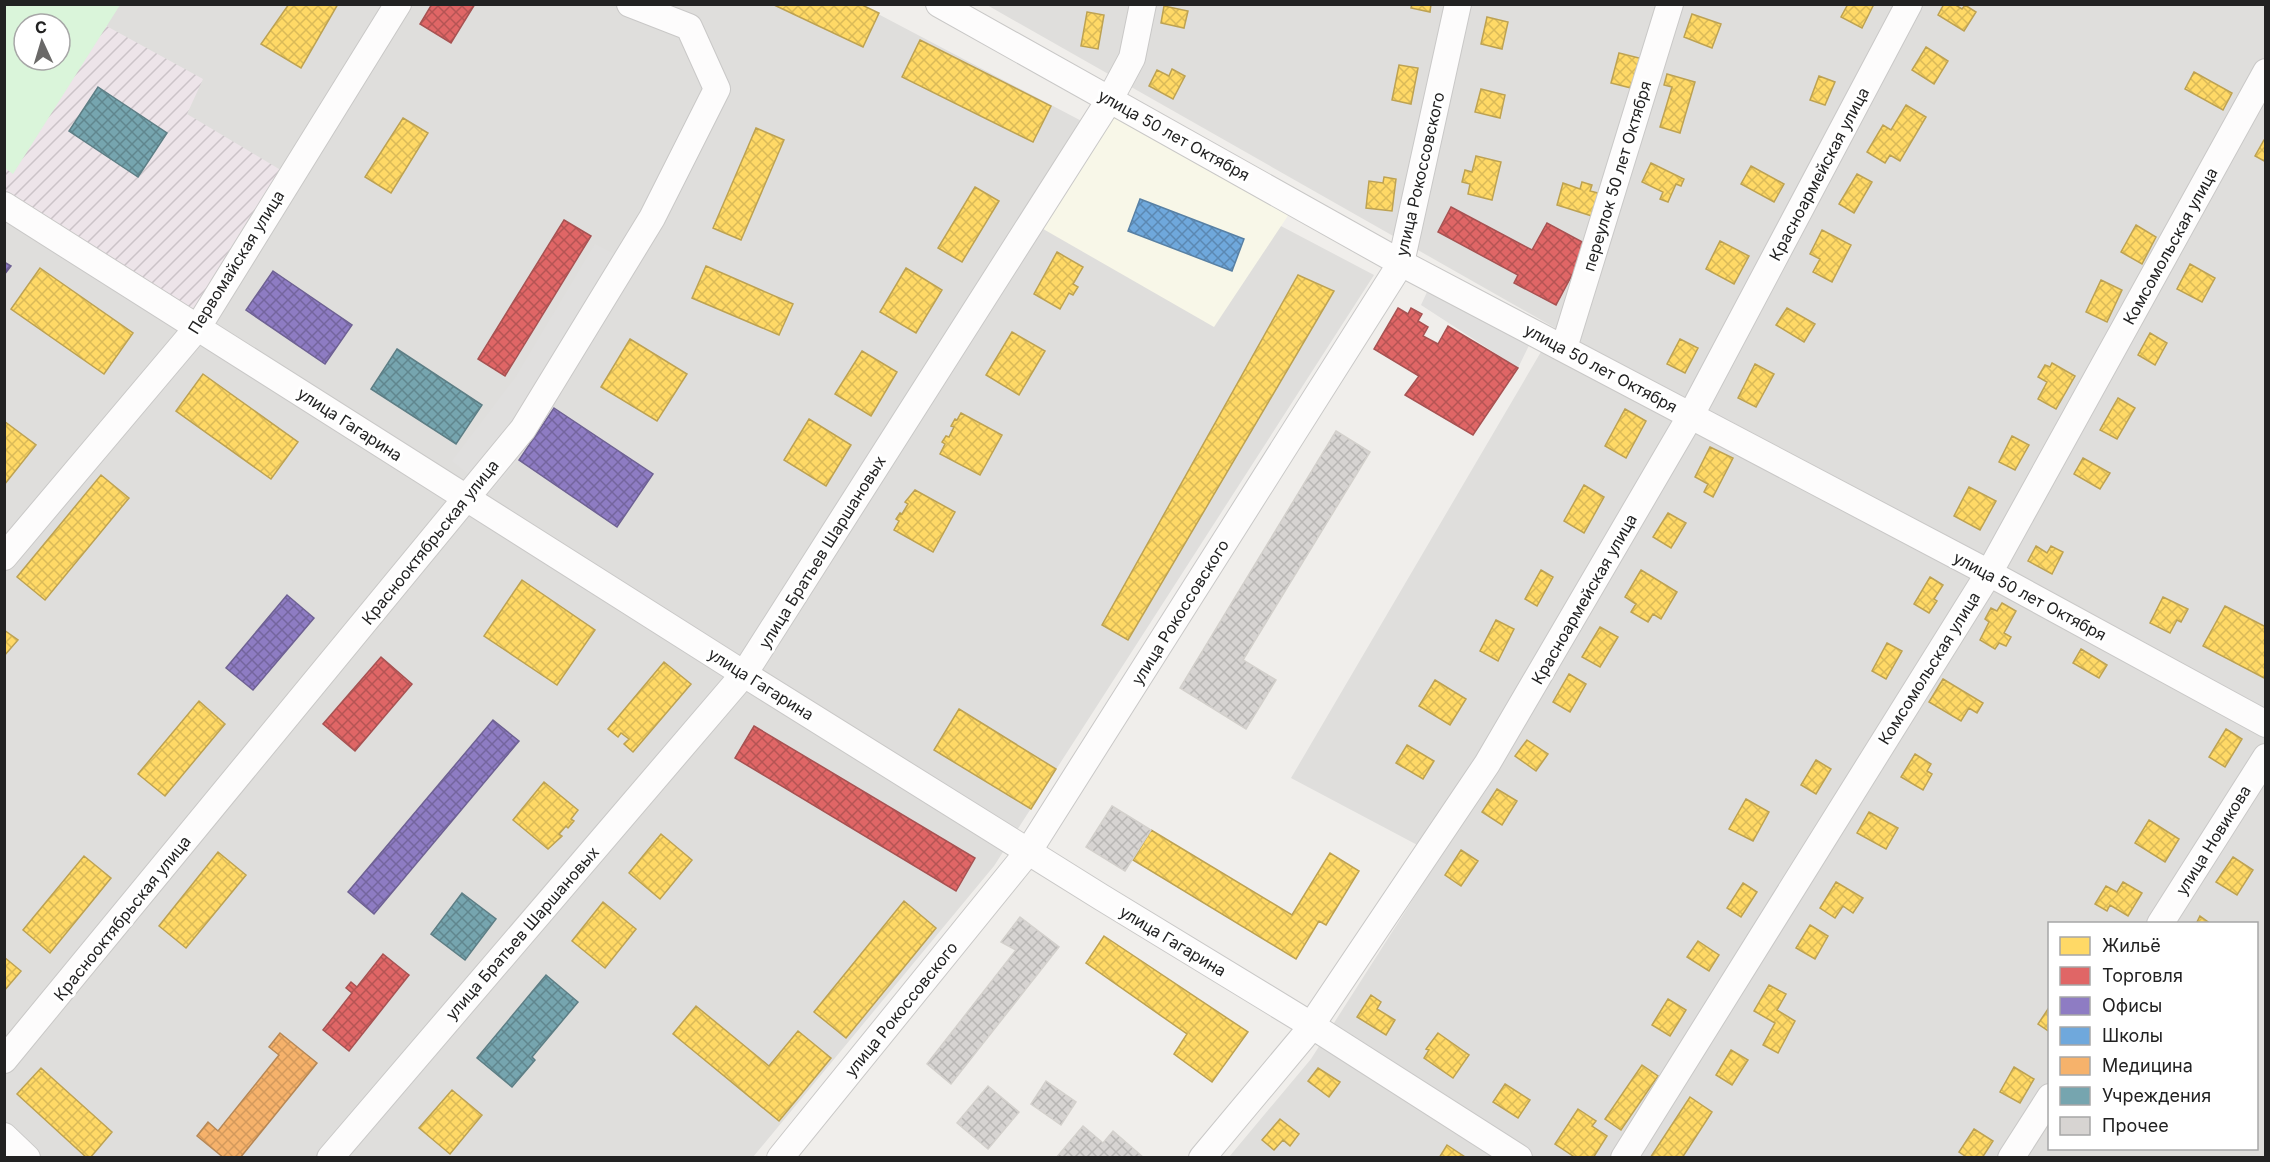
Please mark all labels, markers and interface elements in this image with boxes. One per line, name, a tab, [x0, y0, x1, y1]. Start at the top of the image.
north arrow	[12, 12, 72, 72]
text: С	[34, 17, 48, 37]
street label: переулок 50 лет Октября	[1578, 78, 1656, 274]
street label: Красноармейская улица	[1765, 84, 1873, 264]
street label: улица 50 лет Октября	[1095, 85, 1253, 185]
street label: улица Рокоссовского	[1391, 90, 1449, 258]
street label: Комсомольская улица	[2118, 164, 2222, 328]
street label: Первомайская улица	[184, 186, 288, 338]
street label: улица 50 лет Октября	[1521, 319, 1681, 417]
street label: улица Гагарина	[294, 383, 406, 465]
street label: улица Братьев Шаршановых	[754, 452, 890, 652]
street label: Краснооктябрьская улица	[357, 456, 503, 628]
street label: Красноармейская улица	[1527, 510, 1641, 688]
street label: улица Рокоссовского	[1127, 536, 1233, 688]
street label: улица 50 лет Октября	[1950, 547, 2110, 645]
street label: Комсомольская улица	[1874, 588, 1984, 748]
street label: улица Гагарина	[705, 644, 817, 724]
street label: улица Новикова	[2171, 781, 2255, 899]
street label: Краснооктябрьская улица	[49, 832, 195, 1004]
street label: улица Братьев Шаршановых	[441, 842, 603, 1024]
street label: улица Гагарина	[1116, 901, 1230, 981]
legend	[2048, 922, 2258, 1150]
text: Жильё	[2102, 935, 2161, 956]
street label: улица Рокоссовского	[840, 937, 962, 1081]
text: Торговля	[2102, 965, 2183, 986]
text: Офисы	[2102, 995, 2162, 1016]
text: Школы	[2102, 1025, 2163, 1046]
text: Медицина	[2102, 1055, 2193, 1076]
text: Учреждения	[2102, 1085, 2211, 1106]
text: Прочее	[2102, 1115, 2169, 1136]

